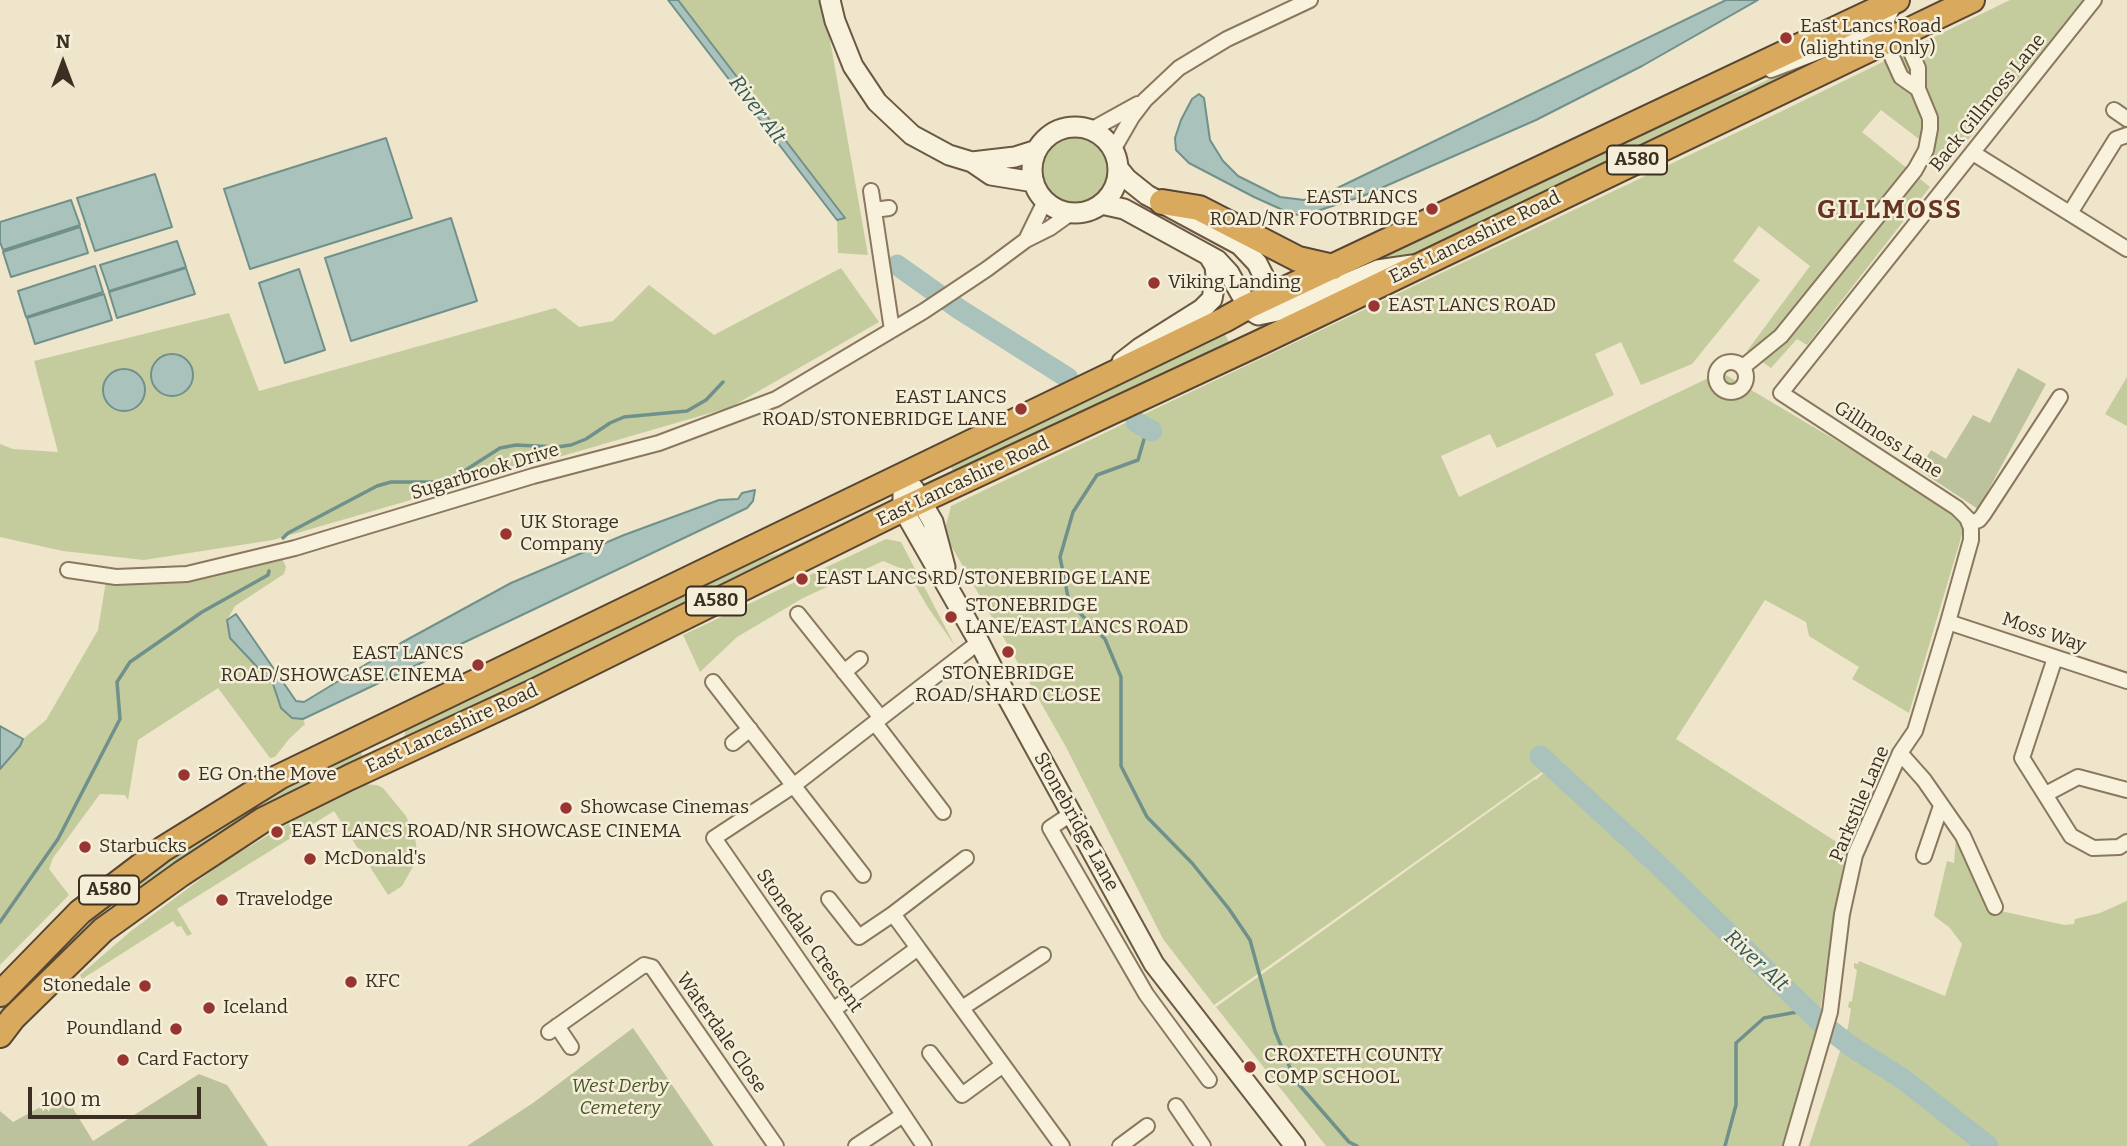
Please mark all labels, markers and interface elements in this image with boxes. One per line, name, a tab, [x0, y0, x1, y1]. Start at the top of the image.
place label: East Lancs Road (alighting Only)	[1800, 16, 1942, 60]
north arrow	[28, 28, 98, 98]
street label: Back Gillmoss Lane	[1925, 29, 2051, 177]
text: N	[56, 30, 70, 53]
marker: East Lancs Road (alighting Only)	[1778, 30, 1794, 46]
water label: River Alt	[723, 71, 791, 149]
road number: A580	[1607, 146, 1667, 174]
place label: EAST LANCS ROAD/NR FOOTBRIDGE	[1209, 187, 1418, 231]
street label: East Lancashire Road	[1386, 187, 1564, 289]
district label: GILLMOSS	[1818, 195, 1962, 227]
marker: EAST LANCS ROAD/NR FOOTBRIDGE	[1424, 201, 1440, 217]
place label: Viking Landing	[1168, 272, 1301, 294]
marker: Viking Landing	[1146, 275, 1162, 291]
place label: EAST LANCS ROAD	[1388, 295, 1556, 317]
marker: EAST LANCS ROAD	[1366, 298, 1382, 314]
place label: EAST LANCS ROAD/STONEBRIDGE LANE	[762, 387, 1007, 431]
street label: Gillmoss Lane	[1829, 396, 1947, 484]
marker: EAST LANCS ROAD/STONEBRIDGE LANE	[1013, 401, 1029, 417]
street label: East Lancashire Road	[873, 432, 1053, 532]
street label: Sugarbrook Drive	[408, 439, 562, 505]
place label: UK Storage Company	[520, 512, 619, 556]
marker: UK Storage Company	[498, 526, 514, 542]
place label: EAST LANCS RD/STONEBRIDGE LANE	[816, 568, 1151, 590]
marker: EAST LANCS RD/STONEBRIDGE LANE	[794, 571, 810, 587]
road number: A580	[686, 586, 746, 616]
place label: STONEBRIDGE LANE/EAST LANCS ROAD	[965, 595, 1189, 639]
street label: Moss Way	[1999, 608, 2089, 658]
marker: STONEBRIDGE LANE/EAST LANCS ROAD	[943, 609, 959, 625]
place label: EAST LANCS ROAD/SHOWCASE CINEMA	[221, 643, 464, 687]
marker: STONEBRIDGE ROAD/SHARD CLOSE	[1000, 644, 1016, 660]
marker: EAST LANCS ROAD/SHOWCASE CINEMA	[470, 657, 486, 673]
place label: STONEBRIDGE ROAD/SHARD CLOSE	[915, 663, 1101, 707]
street label: East Lancashire Road	[362, 679, 542, 779]
street label: Parkstile Lane	[1825, 743, 1895, 865]
street label: Stonebridge Lane	[1029, 749, 1123, 895]
place label: EG On the Move	[198, 764, 337, 786]
marker: EG On the Move	[176, 767, 192, 783]
place label: Showcase Cinemas	[580, 797, 749, 819]
marker: Showcase Cinemas	[558, 800, 574, 816]
place label: EAST LANCS ROAD/NR SHOWCASE CINEMA	[291, 821, 681, 843]
marker: EAST LANCS ROAD/NR SHOWCASE CINEMA	[269, 824, 285, 840]
place label: Starbucks	[99, 836, 187, 858]
marker: Starbucks	[77, 839, 93, 855]
place label: McDonald's	[324, 848, 426, 870]
marker: McDonald's	[302, 851, 318, 867]
street label: Stonedale Crescent	[751, 865, 867, 1017]
road number: A580	[79, 876, 139, 904]
place label: Travelodge	[236, 889, 333, 911]
marker: Travelodge	[214, 892, 230, 908]
water label: River Alt	[1719, 925, 1793, 997]
street label: Waterdale Close	[671, 968, 771, 1098]
place label: KFC	[365, 971, 400, 993]
marker: KFC	[343, 974, 359, 990]
place label: Stonedale	[43, 975, 131, 997]
marker: Stonedale	[137, 978, 153, 994]
place label: Iceland	[223, 997, 288, 1019]
marker: Iceland	[201, 1000, 217, 1016]
place label: Poundland	[66, 1018, 162, 1040]
marker: Poundland	[168, 1021, 184, 1037]
place label: CROXTETH COUNTY COMP SCHOOL	[1264, 1045, 1443, 1089]
place label: Card Factory	[137, 1049, 249, 1071]
marker: Card Factory	[115, 1052, 131, 1068]
marker: CROXTETH COUNTY COMP SCHOOL	[1242, 1059, 1258, 1075]
scale bar	[32, 1072, 205, 1116]
park label: West Derby Cemetery	[571, 1076, 669, 1120]
text: 100 m	[41, 1086, 101, 1112]

